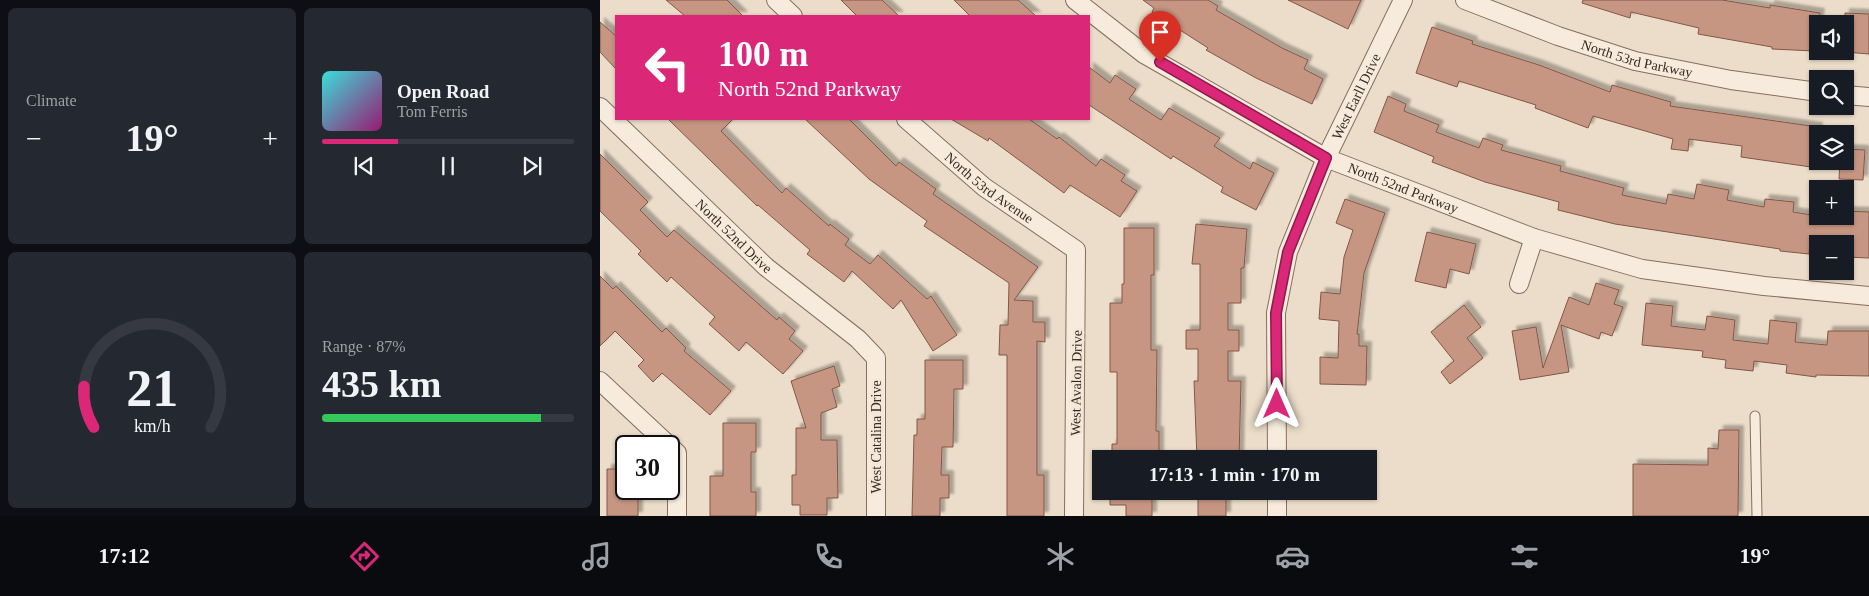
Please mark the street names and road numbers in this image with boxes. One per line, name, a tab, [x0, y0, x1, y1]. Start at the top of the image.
street label: North 53rd Parkway	[1579, 37, 1694, 80]
street label: West Earll Drive	[1329, 51, 1384, 142]
street label: North 53rd Avenue	[942, 150, 1036, 226]
street label: North 52nd Parkway	[1346, 160, 1460, 216]
street label: North 52nd Drive	[693, 196, 774, 277]
street label: West Avalon Drive	[1068, 330, 1085, 436]
street label: West Catalina Drive	[869, 380, 884, 494]

